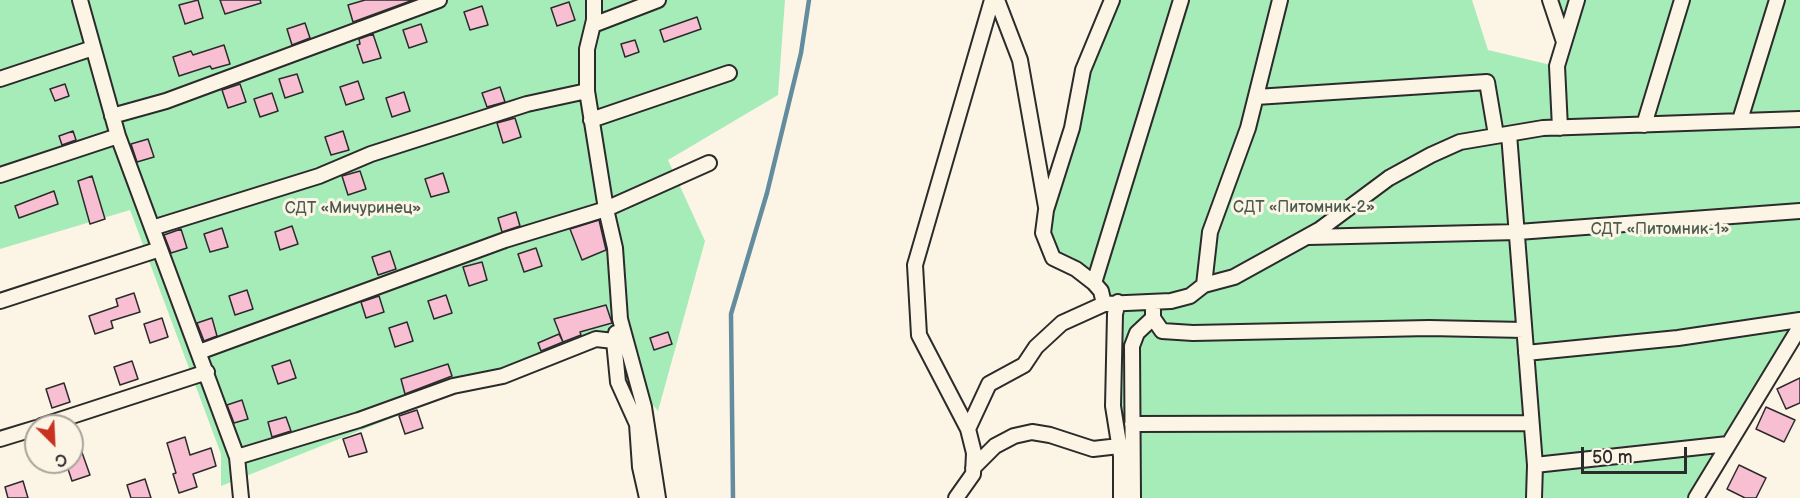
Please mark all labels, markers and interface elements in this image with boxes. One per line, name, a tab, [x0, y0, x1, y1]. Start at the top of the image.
park label: СДТ «Питомник-2»	[1233, 198, 1375, 218]
park label: СДТ «Мичуринец»	[285, 199, 421, 219]
park label: СДТ «Питомник-1»	[1591, 220, 1729, 240]
north arrow	[24, 414, 84, 474]
scale bar	[1584, 435, 1690, 473]
text: 50 m	[1592, 447, 1633, 468]
text: С	[52, 448, 70, 470]

